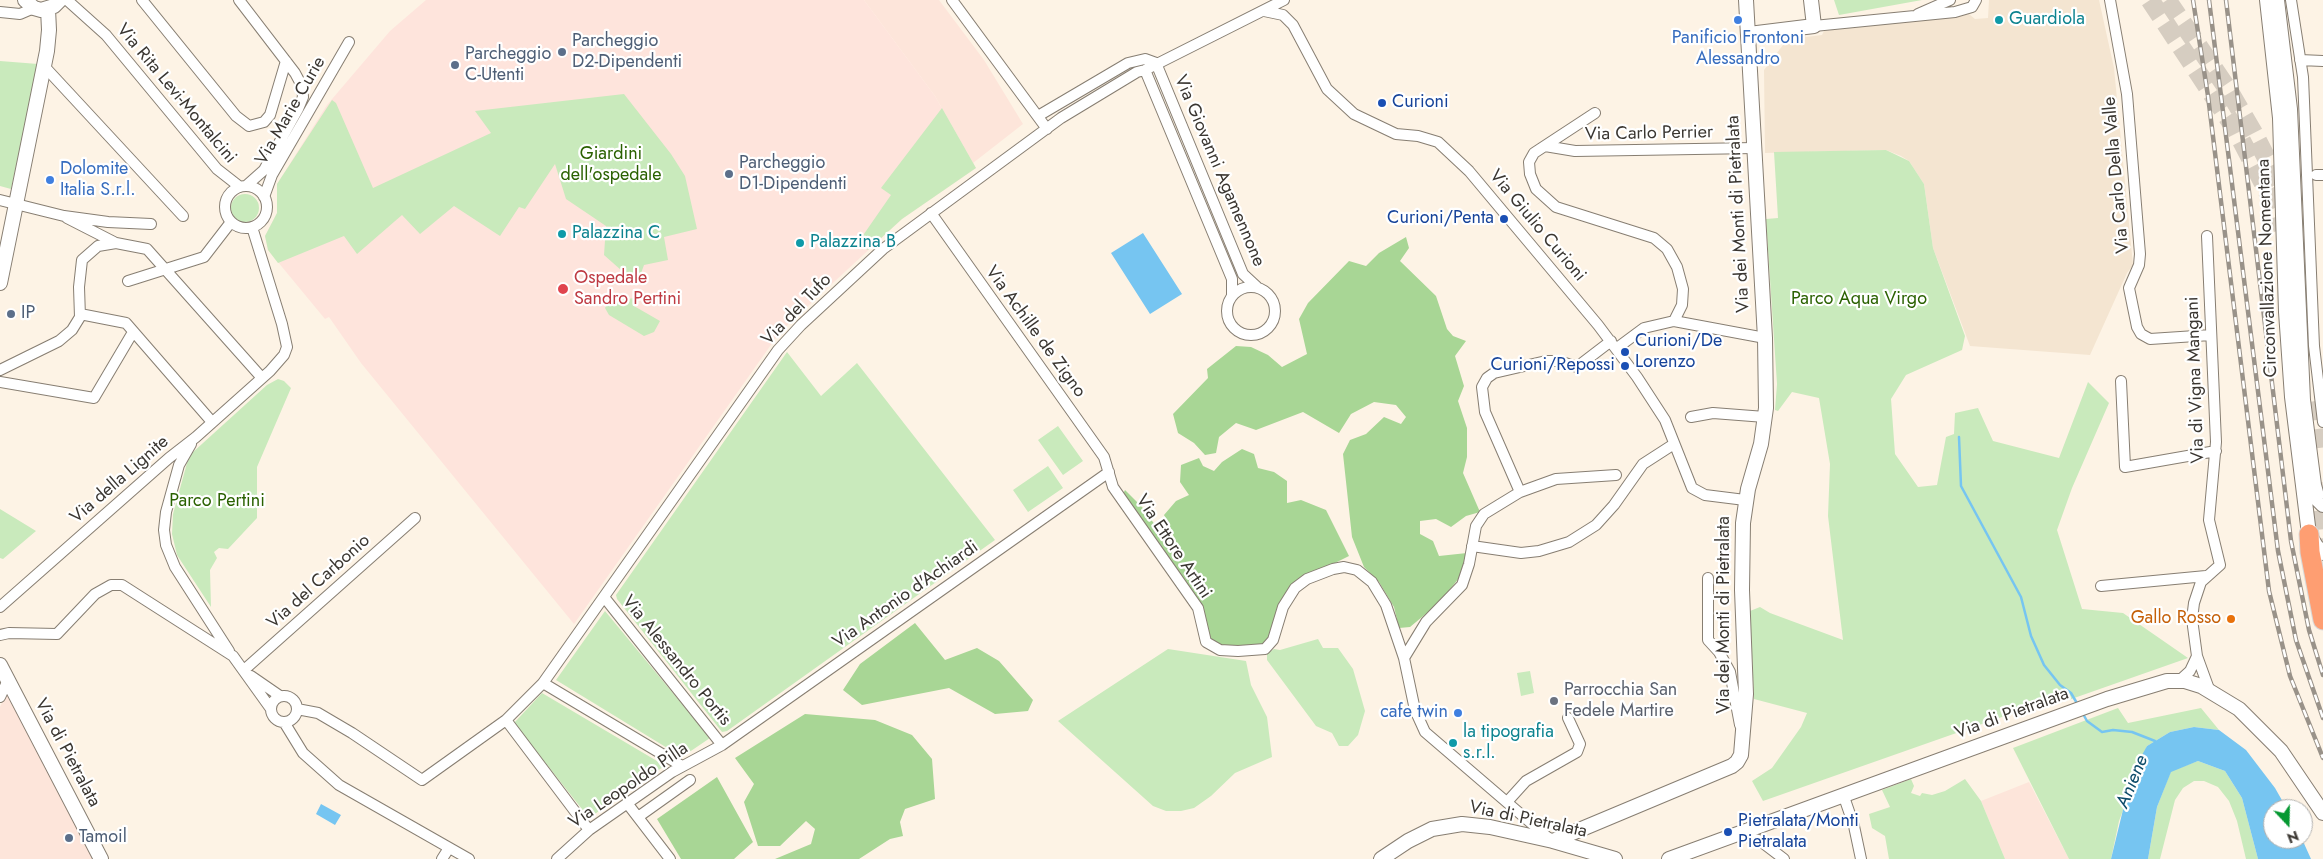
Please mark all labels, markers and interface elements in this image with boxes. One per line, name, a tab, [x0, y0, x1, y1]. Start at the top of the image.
place label: Guardiola	[2009, 9, 2085, 31]
marker: Panificio Frontoni Alessandro	[1732, 14, 1744, 26]
marker: Guardiola	[1993, 14, 2005, 26]
street label: Via Rita Levi-Montalcini	[111, 20, 241, 168]
place label: Panificio Frontoni Alessandro	[1672, 28, 1804, 70]
place label: Parcheggio D2-Dipendenti	[572, 31, 682, 74]
place label: Parcheggio C-Utenti	[465, 44, 551, 86]
marker: Parcheggio D2-Dipendenti	[556, 46, 568, 58]
street label: Via Marie Curie	[251, 53, 331, 169]
marker: Parcheggio C-Utenti	[449, 59, 461, 71]
street label: Via Giovanni Agamennone	[1169, 72, 1269, 270]
place label: Curioni	[1392, 92, 1449, 114]
street label: Via Carlo Della Valle	[2099, 96, 2135, 254]
marker: Curioni	[1376, 97, 1388, 109]
street label: Via dei Monti di Pietralata	[1723, 115, 1755, 313]
street label: Via Carlo Perrier	[1585, 122, 1713, 146]
park label: Giardini dell'ospedale	[561, 144, 661, 186]
place label: Parcheggio D1-Dipendenti	[739, 153, 847, 195]
street label: Circonvallazione Nomentana	[2253, 158, 2283, 378]
place label: Dolomite Italia S.r.l.	[60, 159, 136, 202]
street label: Via Giulio Curioni	[1484, 166, 1590, 286]
marker: Parcheggio D1-Dipendenti	[723, 168, 735, 180]
marker: Dolomite Italia S.r.l.	[44, 174, 56, 186]
place label: Curioni/Penta	[1387, 208, 1494, 230]
marker: Curioni/Penta	[1498, 213, 1510, 225]
place label: Palazzina C	[572, 223, 660, 245]
marker: Palazzina C	[556, 228, 568, 240]
place label: Palazzina B	[810, 232, 896, 254]
marker: Palazzina B	[794, 237, 806, 249]
street label: Via Achille de Zigno	[980, 262, 1090, 402]
place label: Ospedale Sandro Pertini	[574, 268, 681, 310]
street label: Via del Tufo	[758, 270, 836, 350]
marker: Ospedale Sandro Pertini	[556, 282, 570, 296]
park label: Parco Aqua Virgo	[1791, 289, 1927, 311]
street label: Via di Vigna Mangani	[2182, 296, 2210, 464]
place label: IP	[21, 303, 35, 325]
marker: IP	[5, 308, 17, 320]
place label: Curioni/De Lorenzo	[1635, 331, 1722, 374]
marker: Curioni/De Lorenzo	[1619, 346, 1631, 358]
place label: Curioni/Repossi	[1491, 355, 1615, 377]
marker: Curioni/Repossi	[1619, 360, 1631, 372]
street label: Via della Lignite	[66, 431, 174, 529]
park label: Parco Pertini	[169, 491, 265, 513]
street label: Via Ettore Artini	[1130, 491, 1216, 603]
street label: Via dei Monti di Pietralata	[1714, 516, 1736, 714]
street label: Via del Carbonio	[263, 530, 375, 634]
street label: Via Antonio d'Achiardi	[829, 537, 983, 653]
street label: Via Alessandro Portis	[617, 591, 735, 731]
place label: Gallo Rosso	[2131, 608, 2221, 630]
marker: Gallo Rosso	[2225, 613, 2237, 625]
place label: Parrocchia San Fedele Martire	[1564, 680, 1677, 722]
street label: Via di Pietralata	[1952, 683, 2072, 745]
street label: Via di Pietralata	[29, 695, 105, 811]
marker: Parrocchia San Fedele Martire	[1548, 695, 1560, 707]
place label: cafe twin	[1380, 702, 1448, 724]
marker: cafe twin	[1452, 707, 1464, 719]
place label: la tipografia s.r.l.	[1463, 722, 1554, 764]
marker: la tipografia s.r.l.	[1447, 737, 1459, 749]
street label: Via Leopoldo Pilla	[565, 738, 693, 834]
water label: Aniene	[2112, 752, 2154, 812]
street label: Via di Pietralata	[1467, 797, 1589, 843]
north arrow	[2263, 799, 2313, 849]
place label: Pietralata/Monti Pietralata	[1738, 811, 1859, 854]
marker: Pietralata/Monti Pietralata	[1722, 826, 1734, 838]
text: N	[2284, 826, 2302, 848]
place label: Tamoil	[79, 827, 127, 849]
marker: Tamoil	[63, 832, 75, 844]

